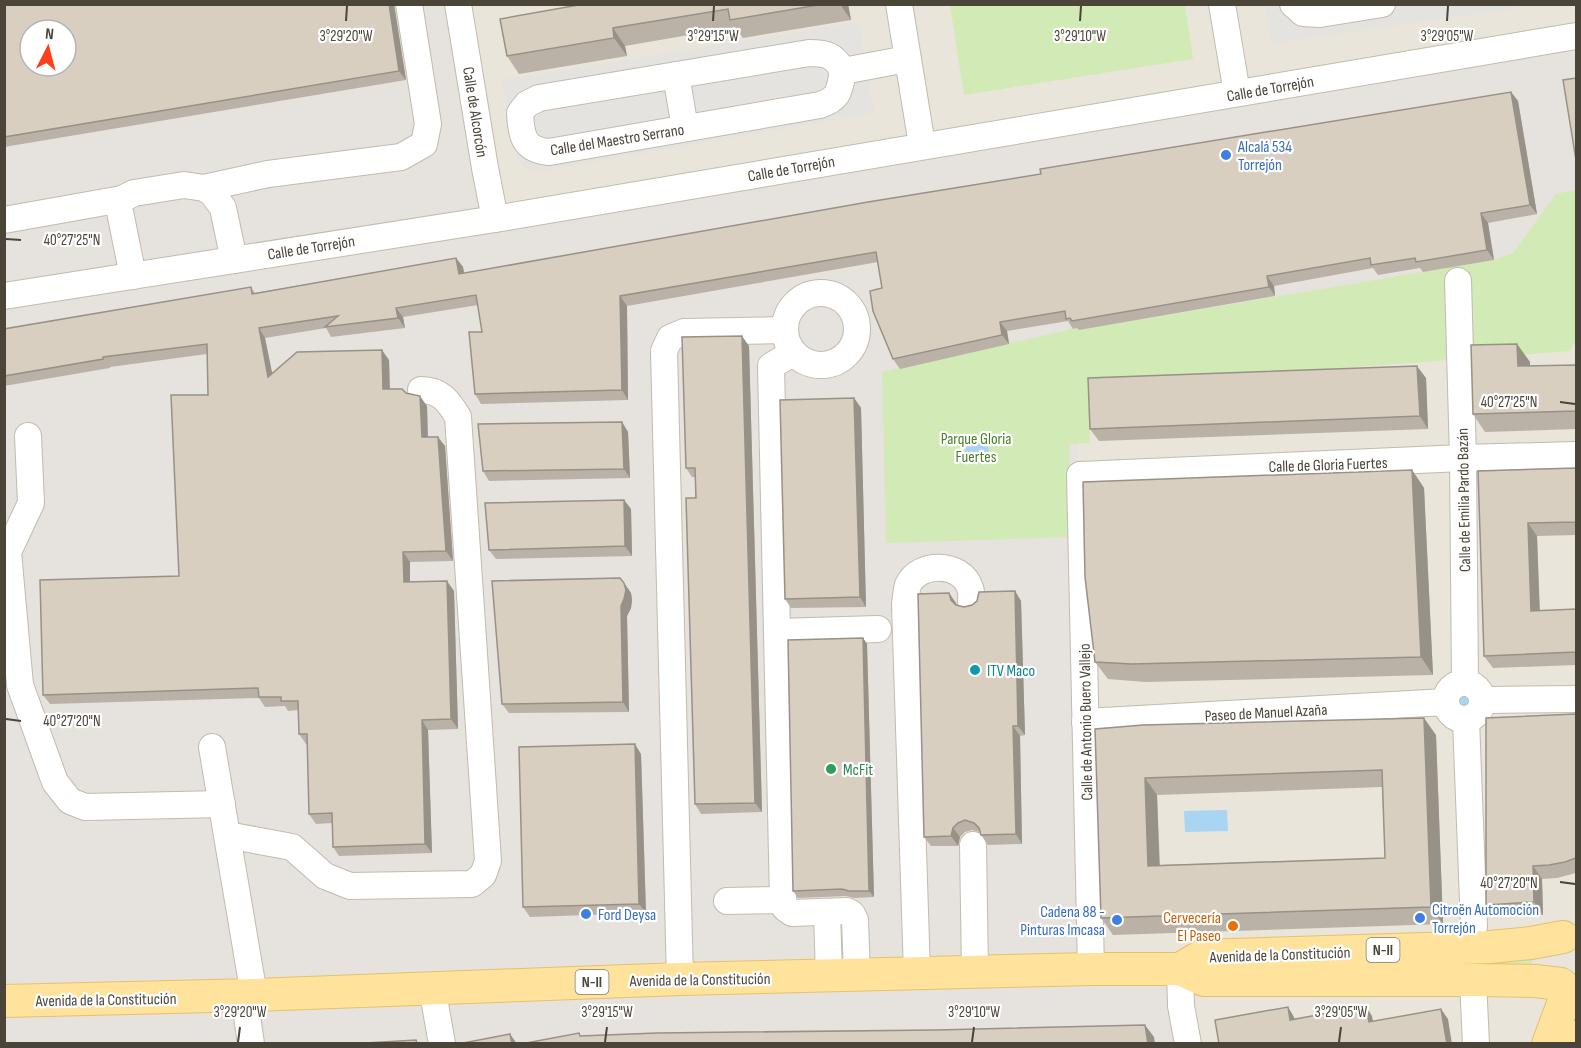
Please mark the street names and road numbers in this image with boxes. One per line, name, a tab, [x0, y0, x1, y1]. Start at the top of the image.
street label: Calle de Alcorcón	[458, 66, 491, 159]
street label: Calle de Torrejón	[1225, 72, 1315, 106]
street label: Calle del Maestro Serrano	[549, 121, 686, 160]
street label: Calle de Torrejón	[746, 152, 836, 186]
street label: Calle de Torrejón	[266, 232, 356, 265]
street label: Calle de Emilia Pardo Bazán	[1454, 428, 1475, 572]
street label: Calle de Gloria Fuertes	[1268, 454, 1388, 477]
street label: Calle de Antonio Buero Vallejo	[1076, 643, 1097, 801]
street label: Paseo de Manuel Azaña	[1204, 701, 1328, 726]
road number: N-II	[1366, 938, 1400, 962]
street label: Avenida de la Constitución	[1208, 944, 1351, 967]
road number: N-II	[576, 970, 608, 994]
street label: Avenida de la Constitución	[628, 970, 771, 991]
street label: Avenida de la Constitución	[34, 990, 177, 1011]

